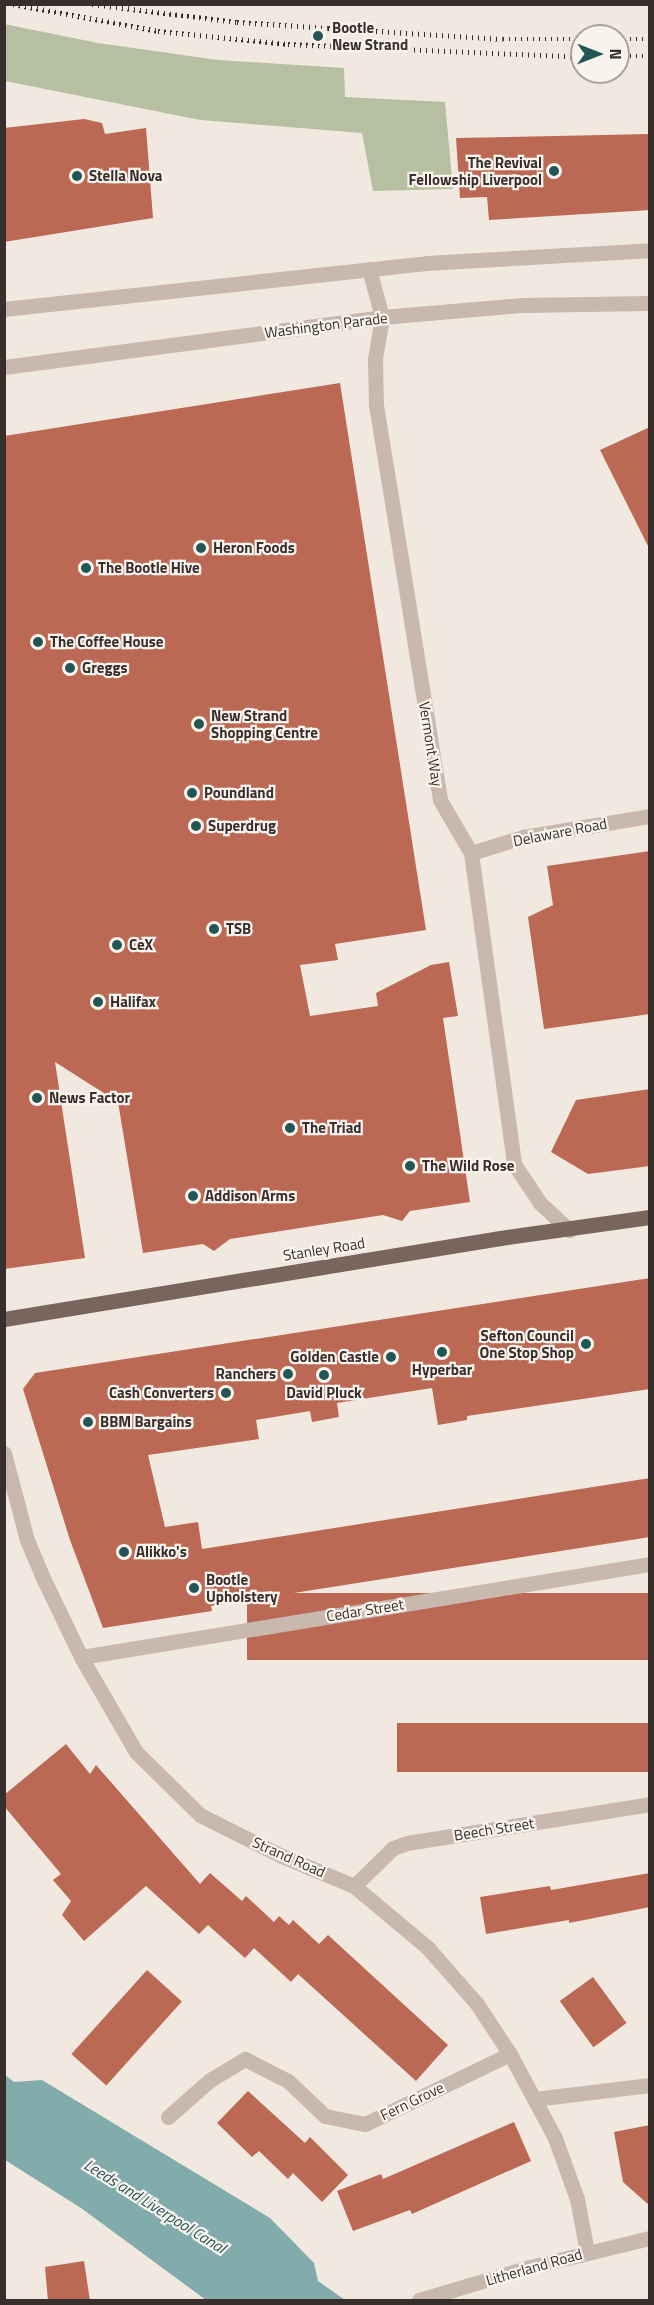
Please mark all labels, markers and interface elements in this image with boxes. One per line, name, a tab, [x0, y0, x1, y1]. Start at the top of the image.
place label: Bootle New Strand	[332, 18, 408, 53]
north arrow	[570, 24, 630, 84]
marker: Bootle New Strand	[309, 27, 327, 45]
text: N	[604, 48, 628, 60]
place label: The Revival Fellowship Liverpool	[409, 153, 542, 188]
marker: The Revival Fellowship Liverpool	[547, 164, 561, 178]
place label: Stella Nova	[89, 167, 162, 185]
marker: Stella Nova	[70, 169, 84, 183]
street label: Washington Parade	[263, 309, 389, 341]
place label: Heron Foods	[213, 539, 295, 557]
marker: Heron Foods	[194, 541, 208, 555]
place label: The Bootle Hive	[98, 559, 200, 577]
marker: The Bootle Hive	[79, 561, 93, 575]
place label: The Coffee House	[50, 633, 163, 651]
marker: The Coffee House	[31, 635, 45, 649]
place label: Greggs	[82, 659, 127, 677]
marker: Greggs	[63, 661, 77, 675]
street label: Vermont Way	[415, 700, 447, 788]
place label: New Strand Shopping Centre	[211, 706, 318, 741]
marker: New Strand Shopping Centre	[192, 717, 206, 731]
place label: Poundland	[204, 784, 274, 802]
marker: Poundland	[185, 786, 199, 800]
street label: Delaware Road	[511, 814, 609, 850]
place label: Superdrug	[208, 817, 276, 835]
marker: Superdrug	[189, 819, 203, 833]
place label: TSB	[226, 920, 251, 938]
marker: TSB	[207, 922, 221, 936]
place label: CeX	[129, 936, 153, 954]
marker: CeX	[110, 938, 124, 952]
place label: Halifax	[110, 993, 156, 1011]
marker: Halifax	[91, 995, 105, 1009]
place label: News Factor	[49, 1089, 130, 1107]
marker: News Factor	[30, 1091, 44, 1105]
place label: The Triad	[302, 1119, 362, 1137]
marker: The Triad	[283, 1121, 297, 1135]
place label: The Wild Rose	[422, 1157, 514, 1175]
marker: The Wild Rose	[403, 1159, 417, 1173]
place label: Addison Arms	[205, 1187, 295, 1205]
marker: Addison Arms	[186, 1189, 200, 1203]
street label: Stanley Road	[282, 1234, 366, 1264]
place label: Sefton Council One Stop Shop	[479, 1326, 574, 1361]
marker: Sefton Council One Stop Shop	[579, 1337, 593, 1351]
marker: Hyperbar	[435, 1345, 449, 1359]
place label: Golden Castle	[290, 1348, 379, 1366]
marker: Golden Castle	[384, 1350, 398, 1364]
place label: Hyperbar	[412, 1361, 472, 1379]
place label: Ranchers	[216, 1365, 276, 1383]
marker: Ranchers	[281, 1367, 295, 1381]
marker: David Pluck	[317, 1368, 331, 1382]
place label: Cash Converters	[109, 1384, 214, 1402]
place label: David Pluck	[286, 1384, 362, 1402]
marker: Cash Converters	[219, 1386, 233, 1400]
place label: BBM Bargains	[100, 1413, 192, 1431]
marker: BBM Bargains	[81, 1415, 95, 1429]
place label: Alikko's	[136, 1543, 187, 1561]
marker: Alikko's	[117, 1545, 131, 1559]
place label: Bootle Upholstery	[206, 1570, 277, 1605]
marker: Bootle Upholstery	[187, 1581, 201, 1595]
street label: Cedar Street	[325, 1595, 405, 1625]
street label: Beech Street	[453, 1814, 535, 1844]
street label: Strand Road	[250, 1833, 328, 1881]
street label: Fern Grove	[377, 2078, 447, 2124]
water label: Leeds and Liverpool Canal	[81, 2155, 229, 2257]
street label: Litherland Road	[484, 2245, 584, 2289]

